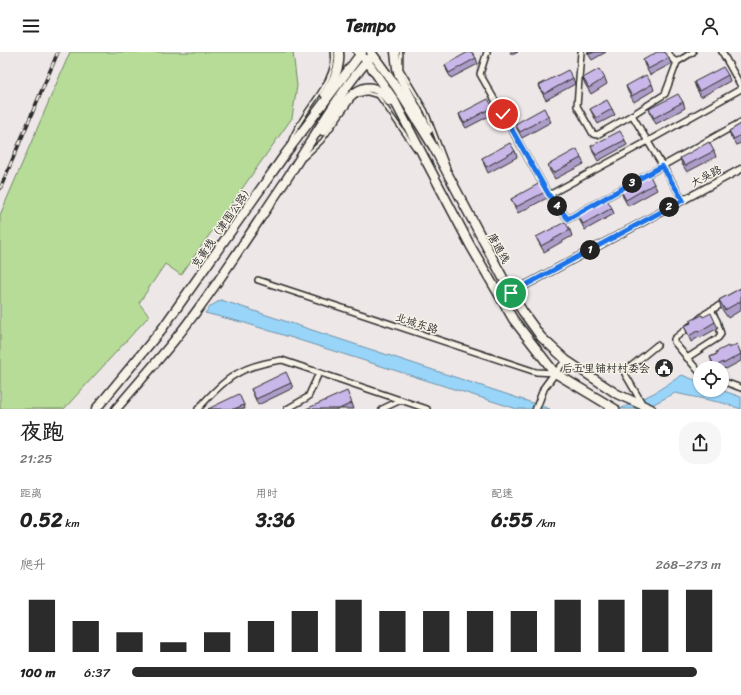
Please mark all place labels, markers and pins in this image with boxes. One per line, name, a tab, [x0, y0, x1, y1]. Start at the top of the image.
pin	[486, 97, 520, 131]
pin: 3	[622, 173, 642, 193]
pin: 4	[547, 196, 567, 216]
pin: 2	[659, 197, 679, 217]
pin: 1	[580, 240, 600, 260]
pin	[494, 276, 528, 310]
public building icon: 后五里铺村村委会	[653, 357, 675, 379]
place label: 后五里铺村村委会	[562, 359, 650, 378]

